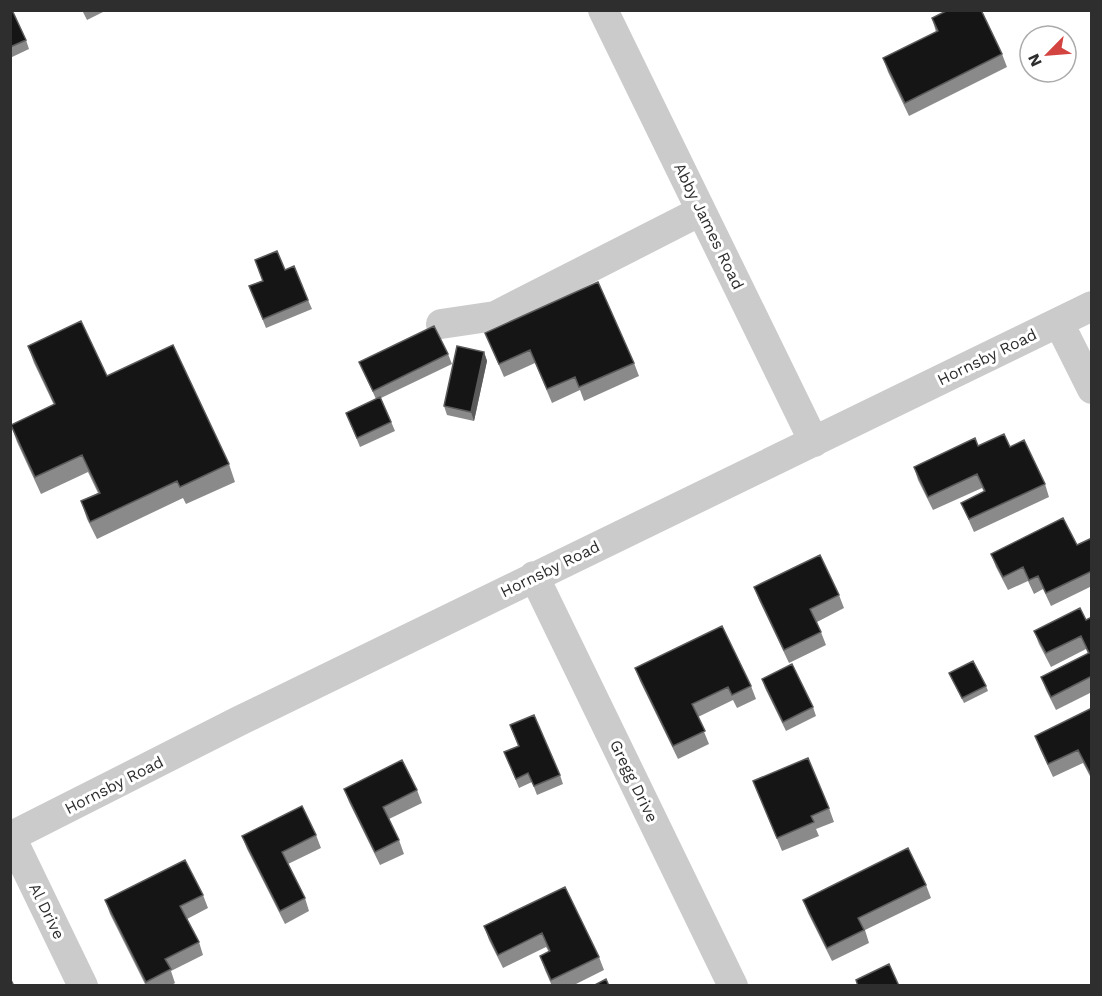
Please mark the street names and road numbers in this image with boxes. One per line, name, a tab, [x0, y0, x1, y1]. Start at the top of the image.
street label: Abby James Road	[670, 160, 748, 292]
street label: Hornsby Road	[934, 325, 1040, 389]
street label: Hornsby Road	[497, 537, 603, 601]
street label: Gregg Drive	[606, 737, 662, 825]
street label: Hornsby Road	[61, 752, 167, 818]
street label: Al Drive	[25, 880, 69, 942]

